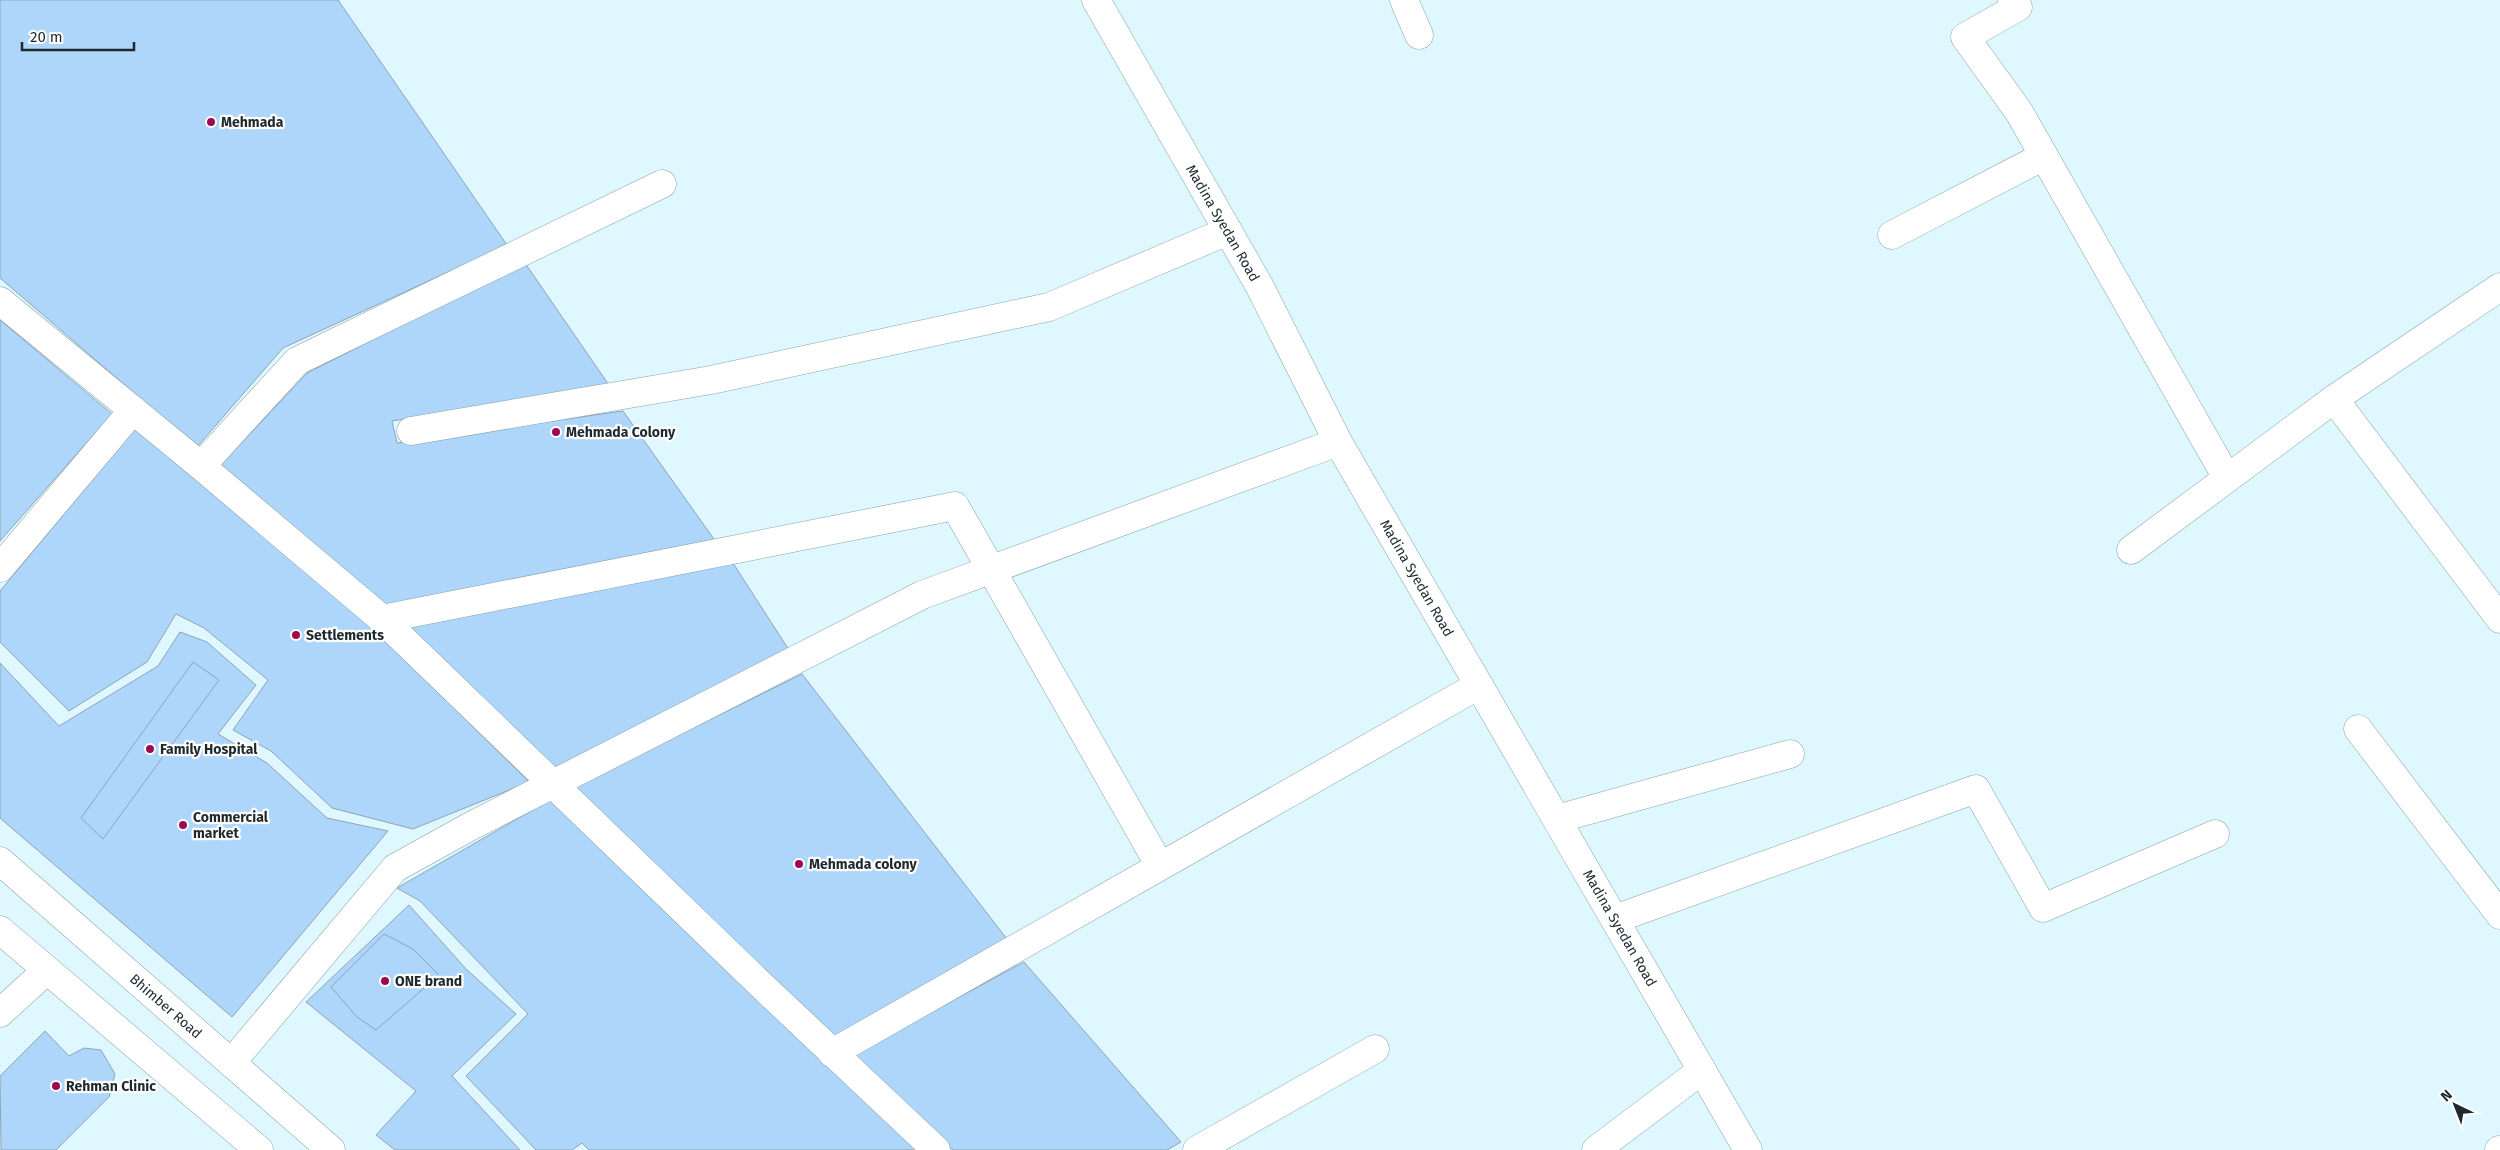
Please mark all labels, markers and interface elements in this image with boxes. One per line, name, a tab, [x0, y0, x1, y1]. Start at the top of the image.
scale bar	[22, 20, 135, 52]
text: 20 m	[30, 28, 63, 46]
place label: Mehmada	[221, 114, 284, 131]
marker: Mehmada	[205, 116, 217, 128]
street label: Madina Syedan Road	[1182, 162, 1263, 285]
place label: Mehmada Colony	[566, 424, 676, 441]
marker: Mehmada Colony	[550, 426, 562, 438]
street label: Madina Syedan Road	[1376, 517, 1457, 640]
place label: Settlements	[306, 627, 384, 644]
marker: Settlements	[290, 629, 302, 641]
place label: Family Hospital	[160, 741, 258, 758]
marker: Family Hospital	[144, 743, 156, 755]
place label: Commercial market	[193, 809, 269, 842]
marker: Commercial market	[177, 819, 189, 831]
place label: Mehmada colony	[809, 856, 918, 873]
marker: Mehmada colony	[793, 858, 805, 870]
street label: Madina Syedan Road	[1579, 867, 1660, 990]
street label: Bhimber Road	[126, 970, 205, 1042]
place label: ONE brand	[395, 973, 462, 990]
marker: ONE brand	[379, 975, 391, 987]
place label: Rehman Clinic	[66, 1078, 156, 1095]
marker: Rehman Clinic	[50, 1080, 62, 1092]
north arrow	[2430, 1080, 2480, 1130]
text: N	[2437, 1086, 2456, 1105]

